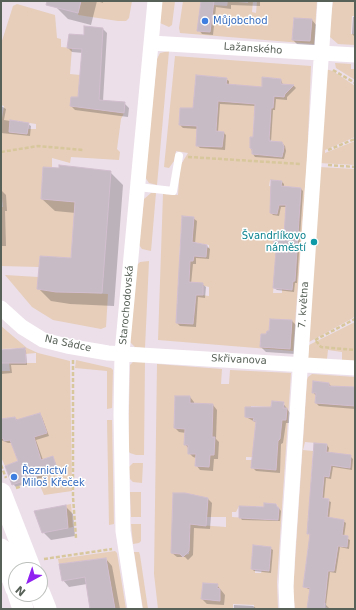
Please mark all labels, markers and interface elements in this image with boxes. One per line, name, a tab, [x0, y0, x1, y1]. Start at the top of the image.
place label: Můjobchod	[213, 15, 268, 27]
marker: Můjobchod	[200, 16, 210, 26]
street label: Lažanského	[223, 41, 283, 57]
place label: Švandrlíkovo náměstí	[242, 230, 306, 254]
marker: Švandrlíkovo náměstí	[309, 237, 319, 247]
street label: Starochodovská	[118, 265, 136, 345]
street label: 7. května	[296, 281, 312, 329]
street label: Na Sádce	[44, 333, 92, 355]
street label: Skřivanova	[211, 353, 267, 367]
place label: Řeznictví Miloš Křeček	[22, 465, 85, 488]
marker: Řeznictví Miloš Křeček	[9, 472, 19, 482]
north arrow	[8, 562, 48, 602]
text: N	[13, 583, 28, 599]

